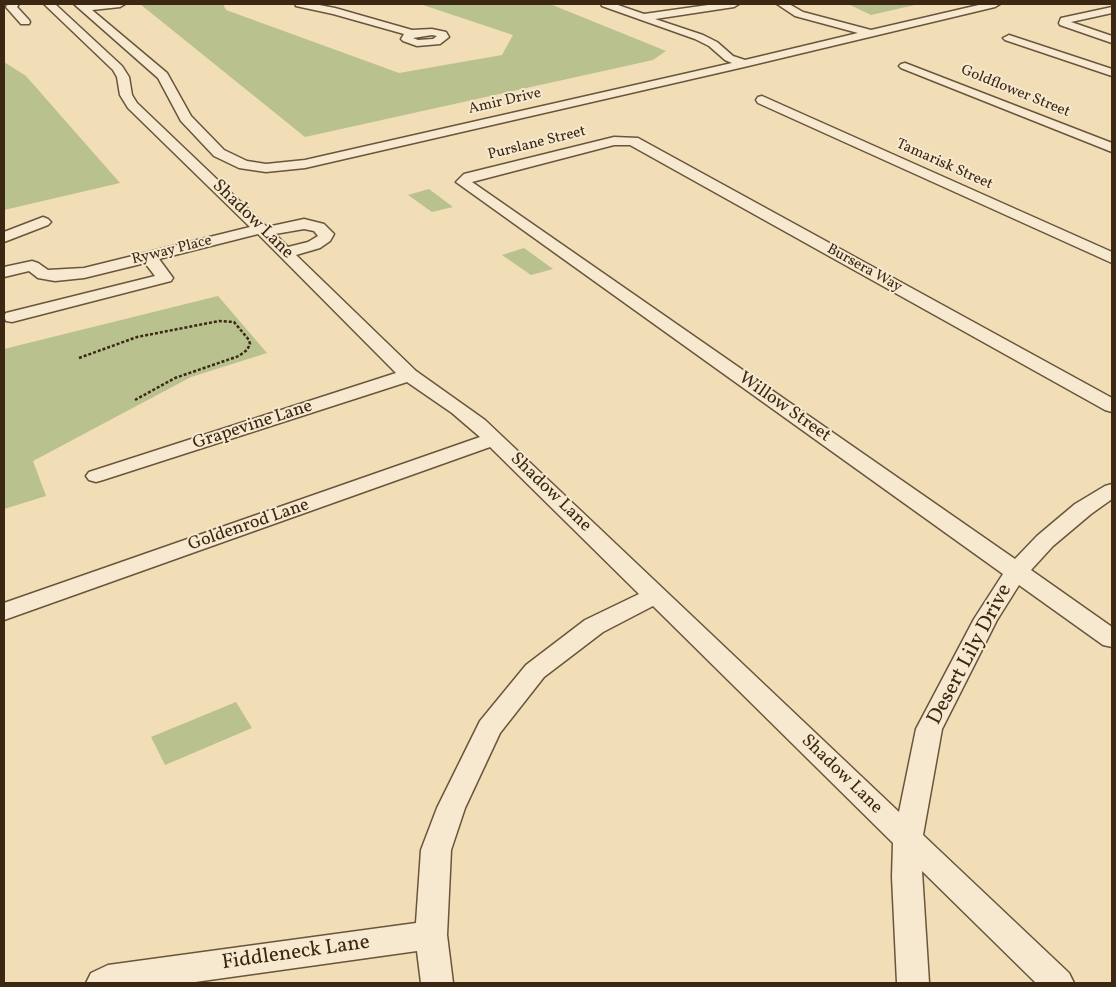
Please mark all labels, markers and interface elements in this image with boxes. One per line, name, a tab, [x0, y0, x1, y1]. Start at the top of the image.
street label: Goldflower Street	[958, 62, 1072, 122]
street label: Amir Drive	[467, 85, 543, 119]
street label: Purslane Street	[486, 123, 588, 165]
street label: Tamarisk Street	[893, 136, 995, 194]
street label: Shadow Lane	[207, 176, 297, 264]
street label: Ryway Place	[130, 232, 214, 270]
street label: Bursera Way	[823, 241, 905, 297]
street label: Willow Street	[734, 368, 834, 448]
street label: Grapevine Lane	[190, 396, 316, 456]
street label: Shadow Lane	[505, 449, 595, 537]
street label: Goldenrod Lane	[186, 495, 312, 557]
street label: Desert Lily Drive	[923, 580, 1019, 730]
street label: Shadow Lane	[796, 731, 886, 819]
street label: Fiddleneck Lane	[220, 931, 372, 977]

